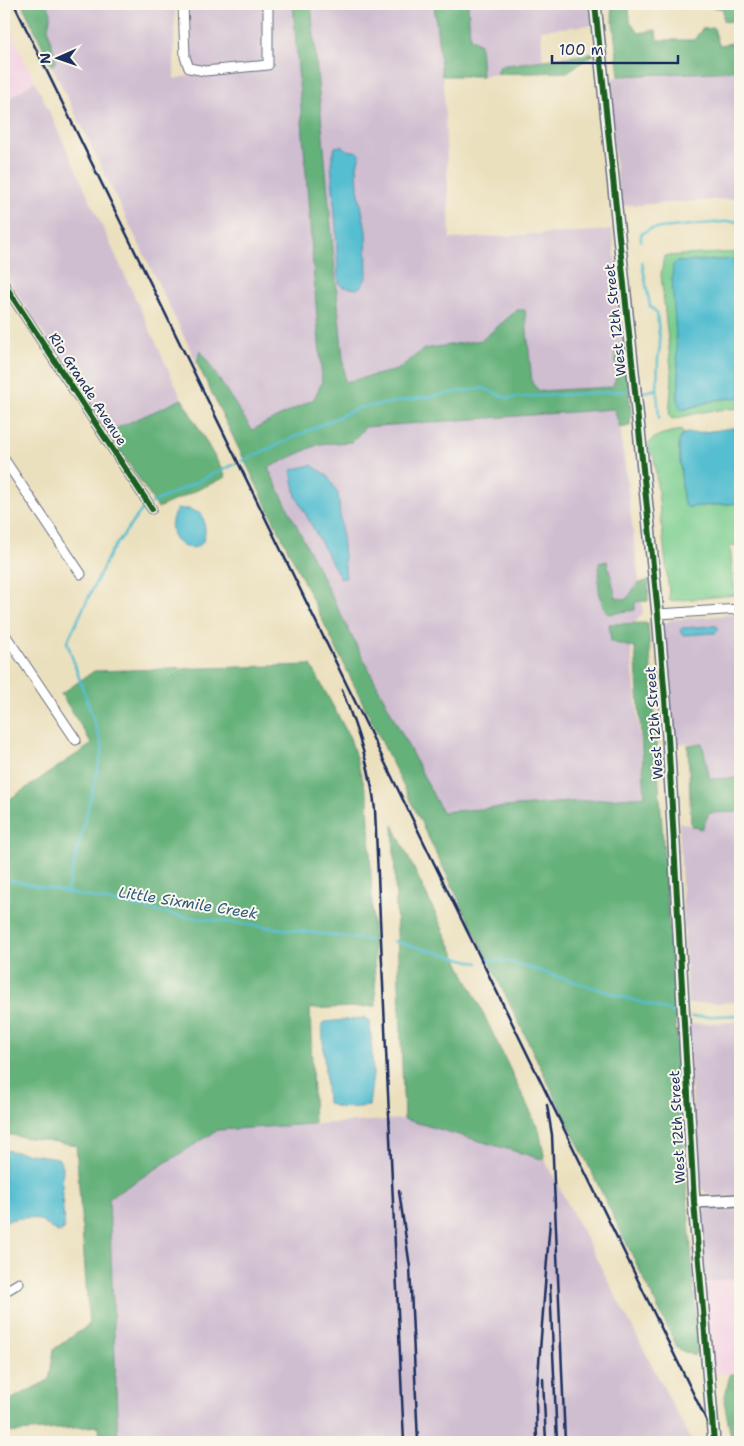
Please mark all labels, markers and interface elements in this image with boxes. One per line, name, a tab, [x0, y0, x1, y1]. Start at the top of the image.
north arrow	[32, 32, 82, 82]
scale bar	[552, 32, 678, 64]
text: 100 m	[559, 40, 604, 60]
text: N	[36, 53, 54, 64]
street label: West 12th Street	[600, 263, 630, 377]
street label: Rio Grande Avenue	[45, 329, 131, 449]
street label: West 12th Street	[641, 666, 667, 780]
water label: Little Sixmile Creek	[117, 882, 259, 924]
street label: West 12th Street	[665, 1070, 689, 1184]

